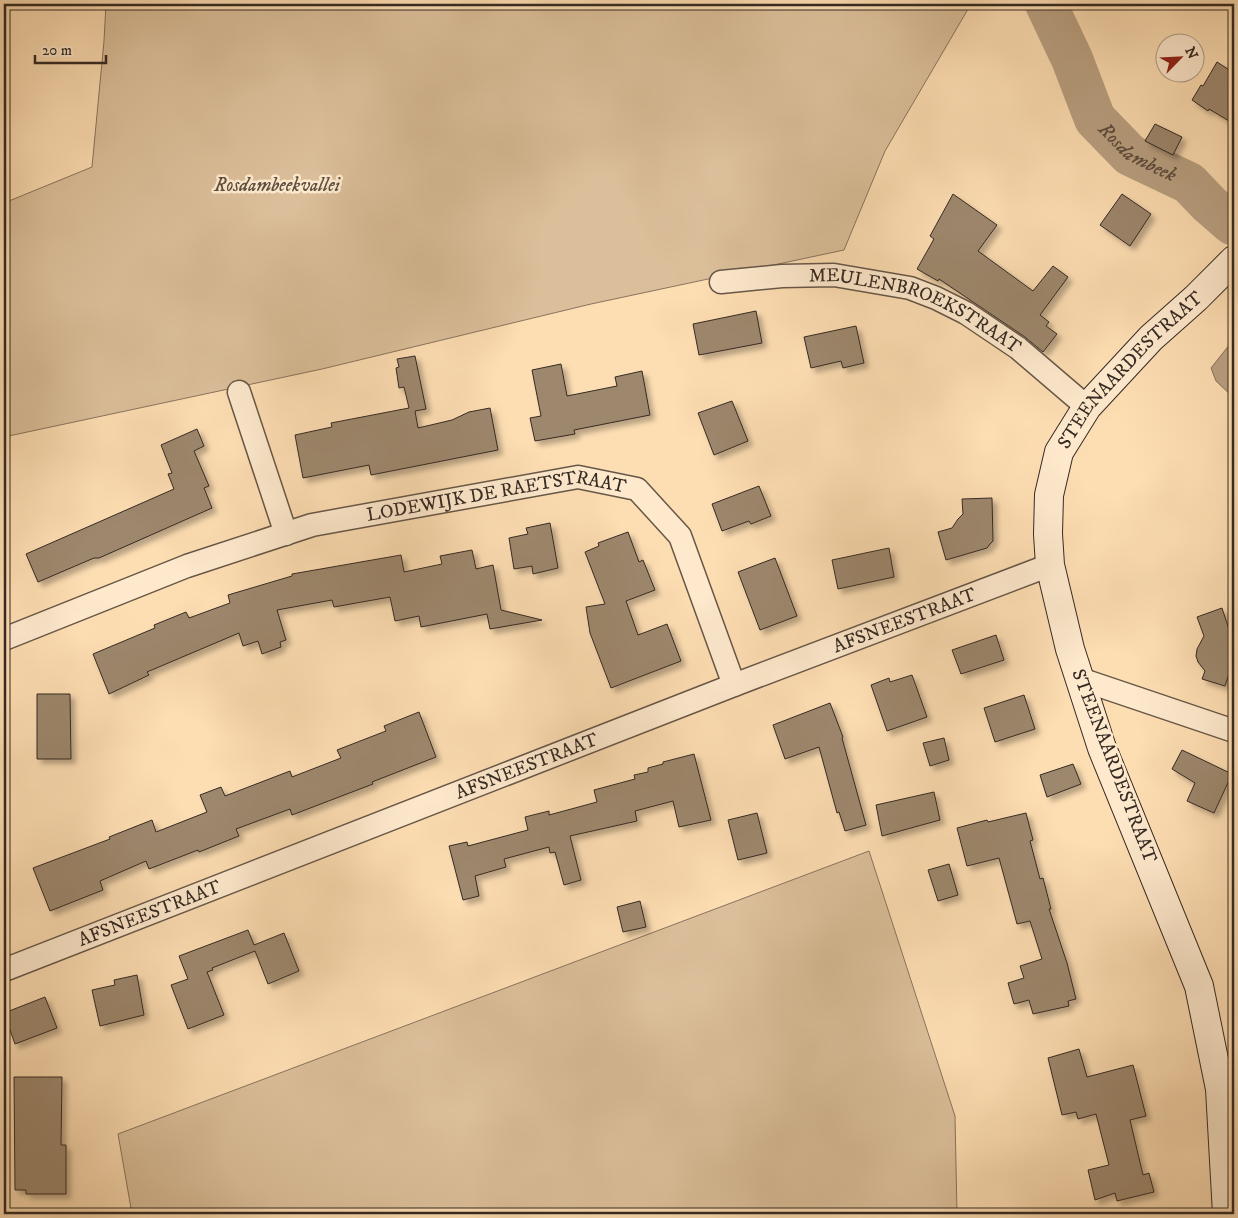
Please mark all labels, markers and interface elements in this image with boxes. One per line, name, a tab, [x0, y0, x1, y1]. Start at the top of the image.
scale bar	[35, 32, 106, 64]
north arrow	[1156, 32, 1206, 82]
text: 20 m	[42, 41, 72, 60]
text: N	[1180, 44, 1202, 62]
water label: Rosdambeek	[1092, 117, 1181, 188]
park label: Rosdambeekvallei	[213, 174, 341, 197]
street label: MEULENBROEKSTRAAT	[809, 263, 1026, 359]
street label: STEENAARDESTRAAT	[1052, 286, 1208, 453]
street label: LODEWIJK DE RAETSTRAAT	[365, 465, 629, 526]
street label: AFSNEESTRAAT	[830, 582, 980, 658]
street label: STEENAARDESTRAAT	[1066, 666, 1162, 867]
street label: AFSNEESTRAAT	[452, 728, 602, 804]
street label: AFSNEESTRAAT	[75, 875, 225, 952]

